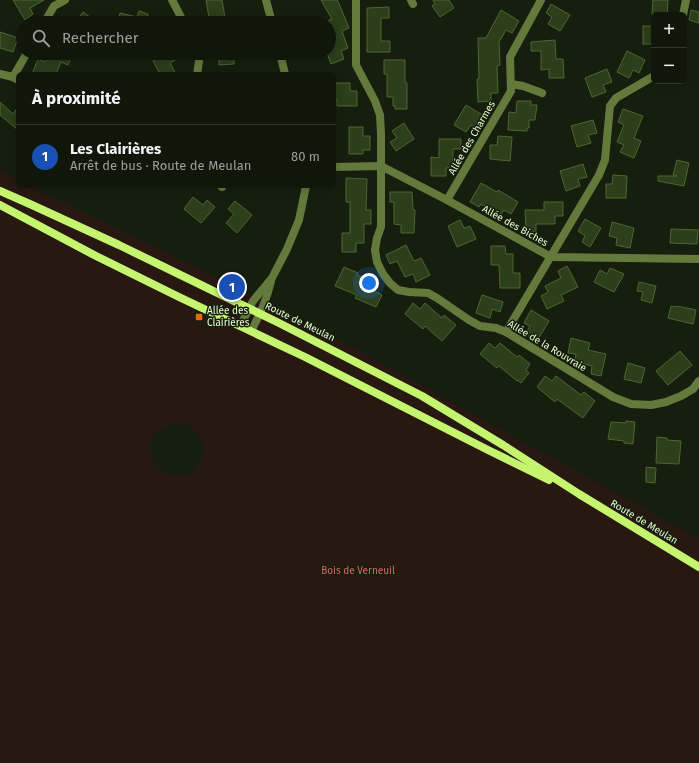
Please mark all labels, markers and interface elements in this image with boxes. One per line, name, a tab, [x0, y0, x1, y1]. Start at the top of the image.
map controls	[651, 12, 687, 84]
button: +	[651, 12, 687, 48]
search box	[16, 16, 336, 60]
icon: search	[30, 27, 52, 49]
text: Rechercher	[62, 29, 138, 47]
button: −	[651, 48, 687, 84]
text: À proximité	[32, 88, 121, 109]
street label: Allée des Charmes	[446, 99, 498, 177]
text: Les Clairières	[70, 140, 161, 158]
text: 1	[42, 149, 48, 164]
text: 80 m	[291, 149, 320, 164]
text: Arrêt de bus · Route de Meulan	[70, 158, 251, 173]
street label: Allée des Biches	[480, 203, 550, 249]
pin: 1	[219, 272, 245, 302]
your location	[359, 273, 379, 293]
street label: Route de Meulan	[263, 300, 337, 344]
place label: Allée des Clairières	[207, 305, 250, 329]
marker: Allée des Clairières	[194, 312, 204, 322]
street label: Allée de la Rouvraie	[505, 318, 589, 374]
street label: Route de Meulan	[608, 497, 680, 547]
park label: Bois de Verneuil	[321, 565, 395, 577]

